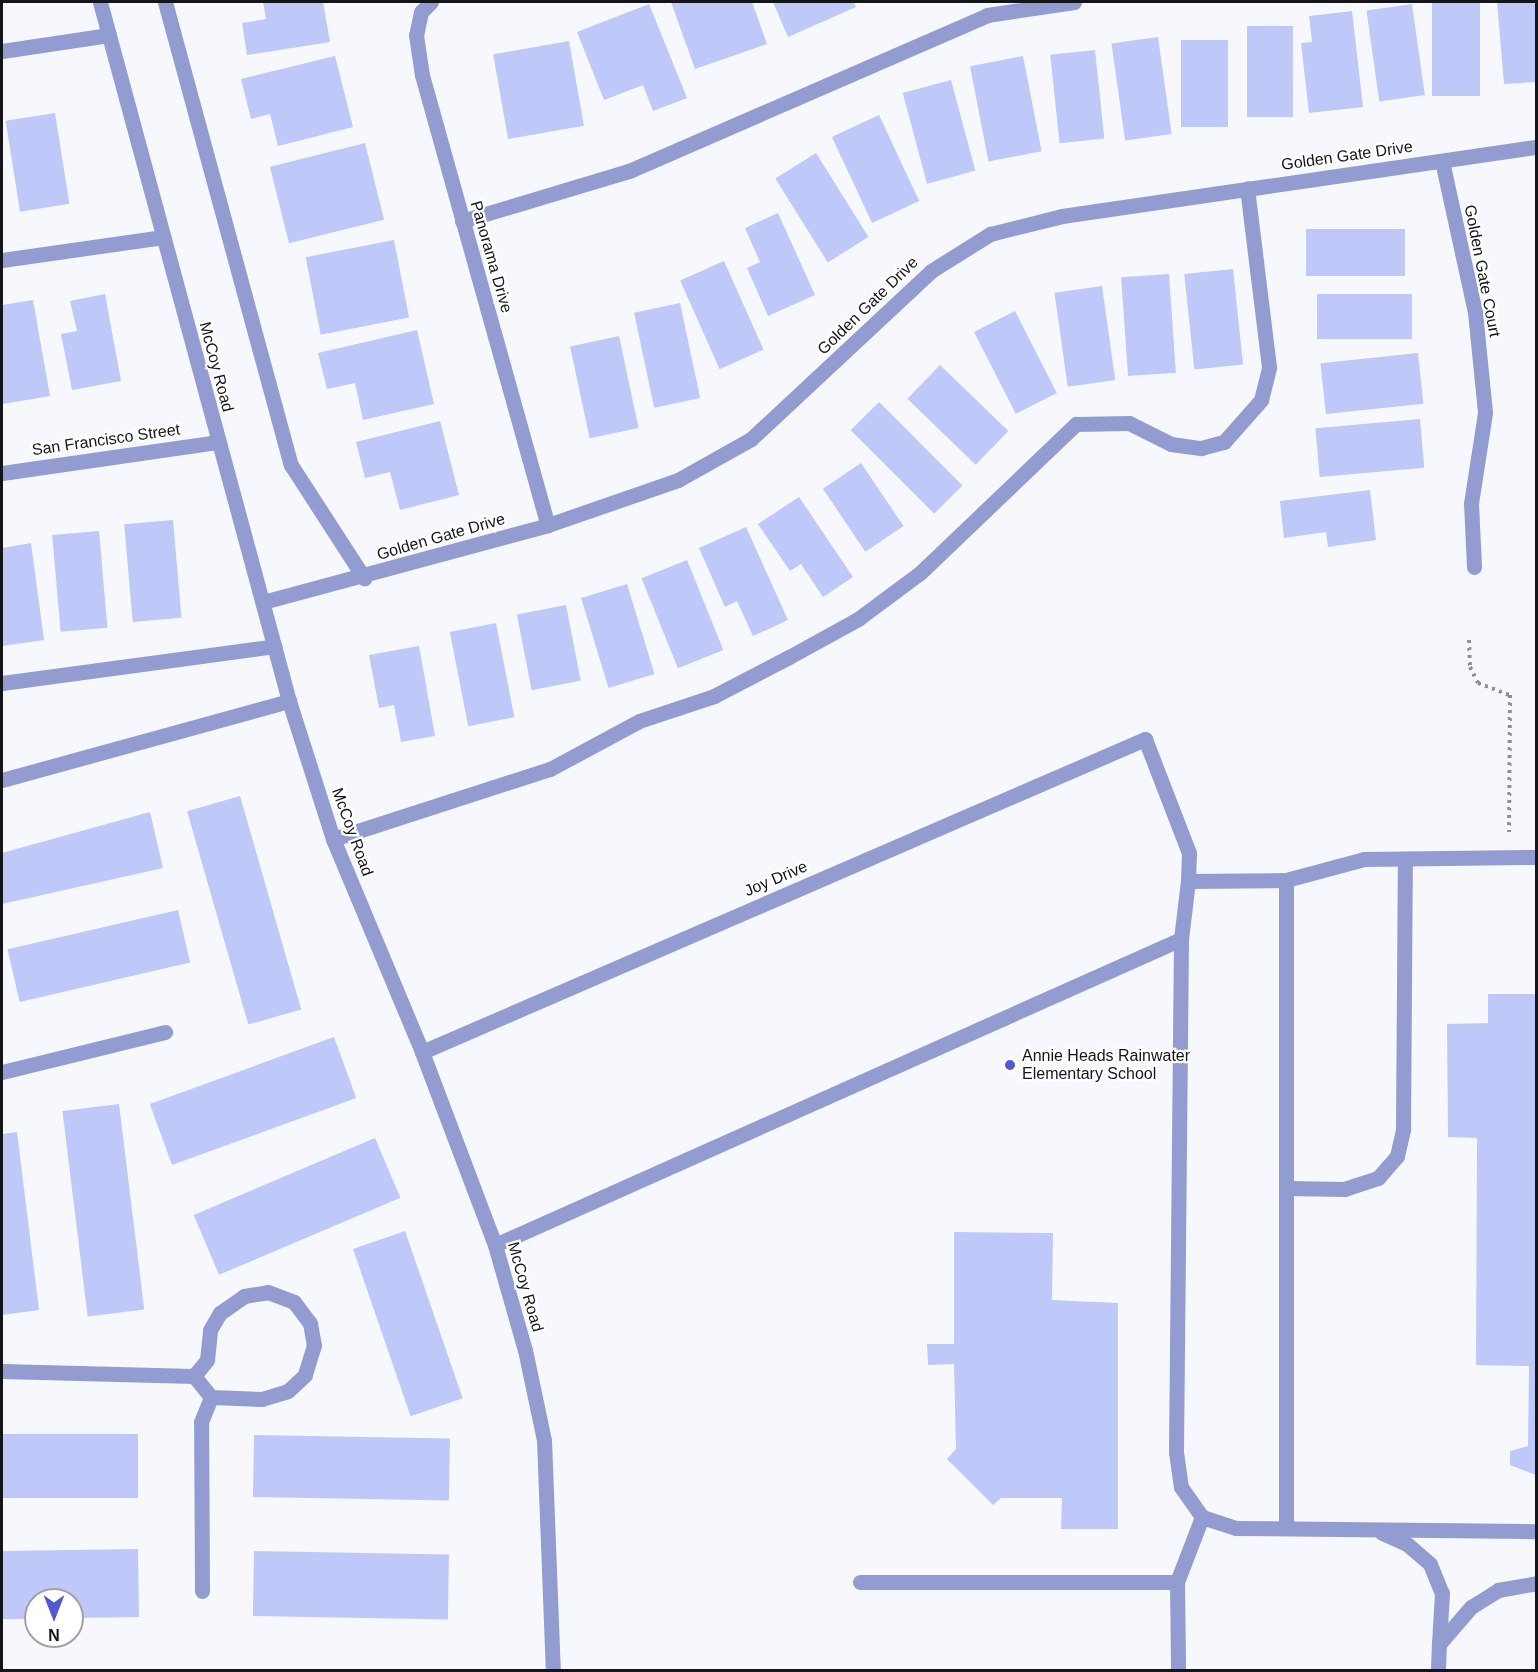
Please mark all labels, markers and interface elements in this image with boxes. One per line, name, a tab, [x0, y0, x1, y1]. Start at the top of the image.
street label: Golden Gate Drive	[1280, 137, 1414, 175]
street label: Panorama Drive	[466, 199, 516, 315]
street label: Golden Gate Court	[1460, 203, 1504, 339]
street label: Golden Gate Drive	[814, 253, 922, 359]
street label: McCoy Road	[195, 320, 237, 414]
street label: San Francisco Street	[31, 420, 181, 460]
street label: Golden Gate Drive	[375, 510, 507, 564]
street label: McCoy Road	[327, 785, 377, 879]
street label: Joy Drive	[742, 857, 810, 901]
place label: Annie Heads Rainwater Elementary School	[1022, 1046, 1190, 1084]
marker: Annie Heads Rainwater Elementary School	[1003, 1058, 1017, 1072]
street label: McCoy Road	[503, 1240, 547, 1334]
north arrow	[24, 1588, 84, 1648]
text: N	[48, 1626, 60, 1643]

